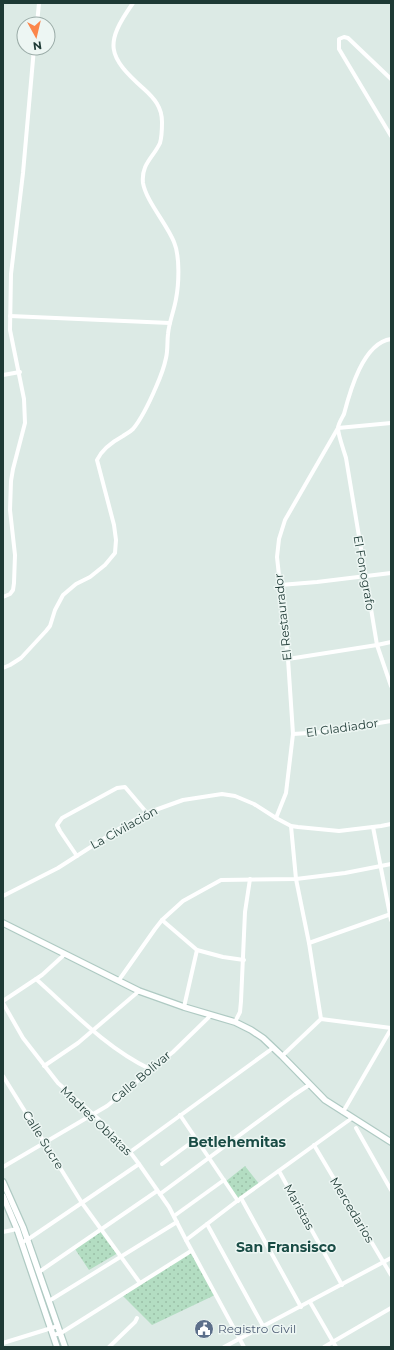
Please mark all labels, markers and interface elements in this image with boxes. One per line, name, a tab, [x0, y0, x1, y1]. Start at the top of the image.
north arrow	[16, 16, 56, 56]
text: N	[32, 38, 43, 53]
street label: El Fonografo	[351, 534, 378, 612]
street label: El Restaurador	[270, 572, 295, 662]
street label: El Gladiador	[305, 715, 379, 740]
street label: La Civilación	[87, 803, 160, 852]
street label: Calle Bolívar	[108, 1047, 174, 1106]
street label: Madres Oblatas	[57, 1083, 135, 1159]
street label: Calle Sucre	[19, 1108, 67, 1172]
district label: Betlehemitas	[188, 1133, 287, 1151]
street label: Mercedarios	[327, 1174, 378, 1245]
street label: Maristas	[281, 1181, 318, 1232]
district label: San Fransisco	[236, 1238, 336, 1256]
public building icon: Registro Civil	[193, 1318, 215, 1340]
place label: Registro Civil	[218, 1321, 296, 1336]

